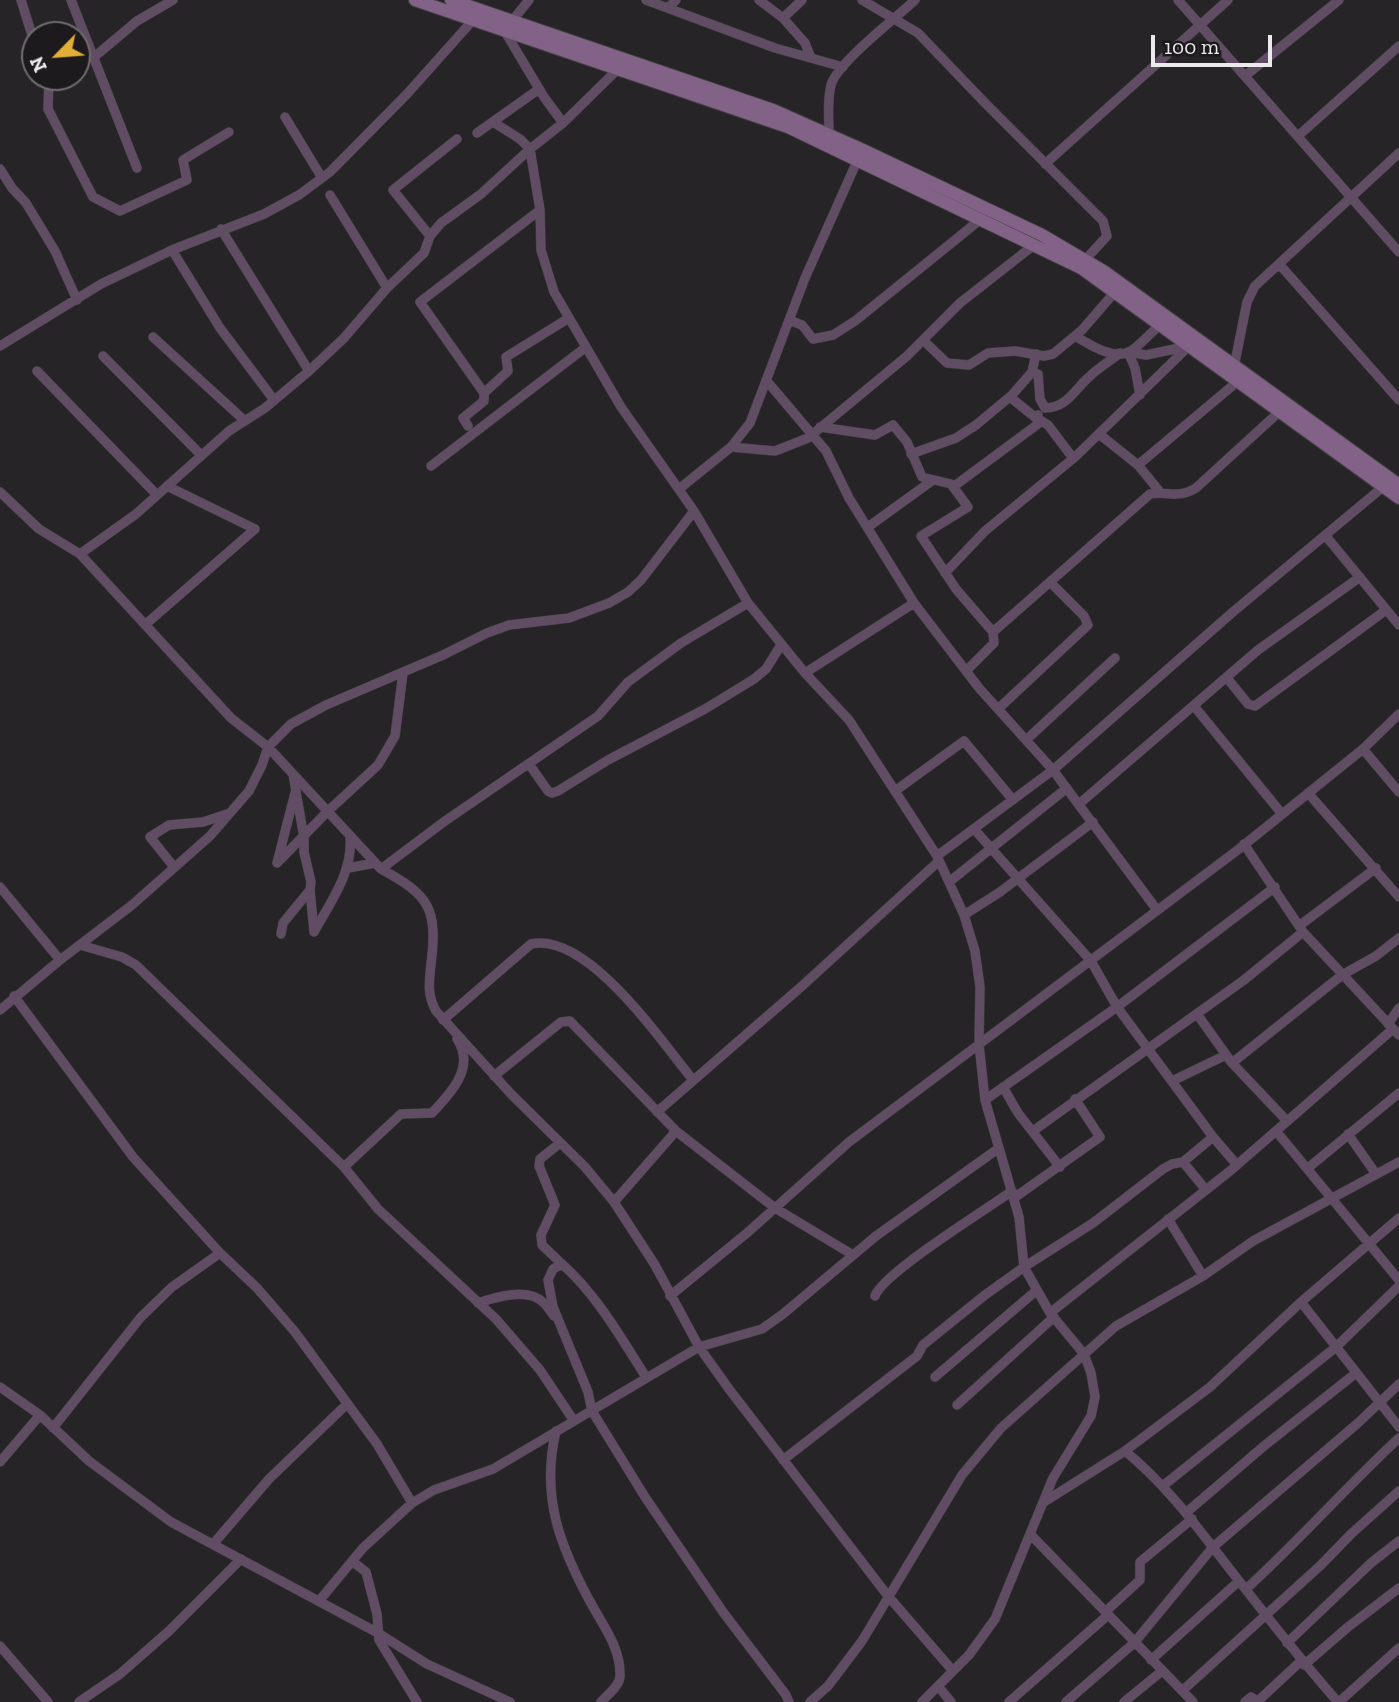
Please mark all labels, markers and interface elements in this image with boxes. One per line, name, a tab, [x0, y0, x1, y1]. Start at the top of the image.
north arrow	[21, 21, 91, 91]
scale bar	[1154, 21, 1275, 65]
text: 100 m	[1164, 34, 1219, 59]
text: N	[25, 53, 52, 76]

